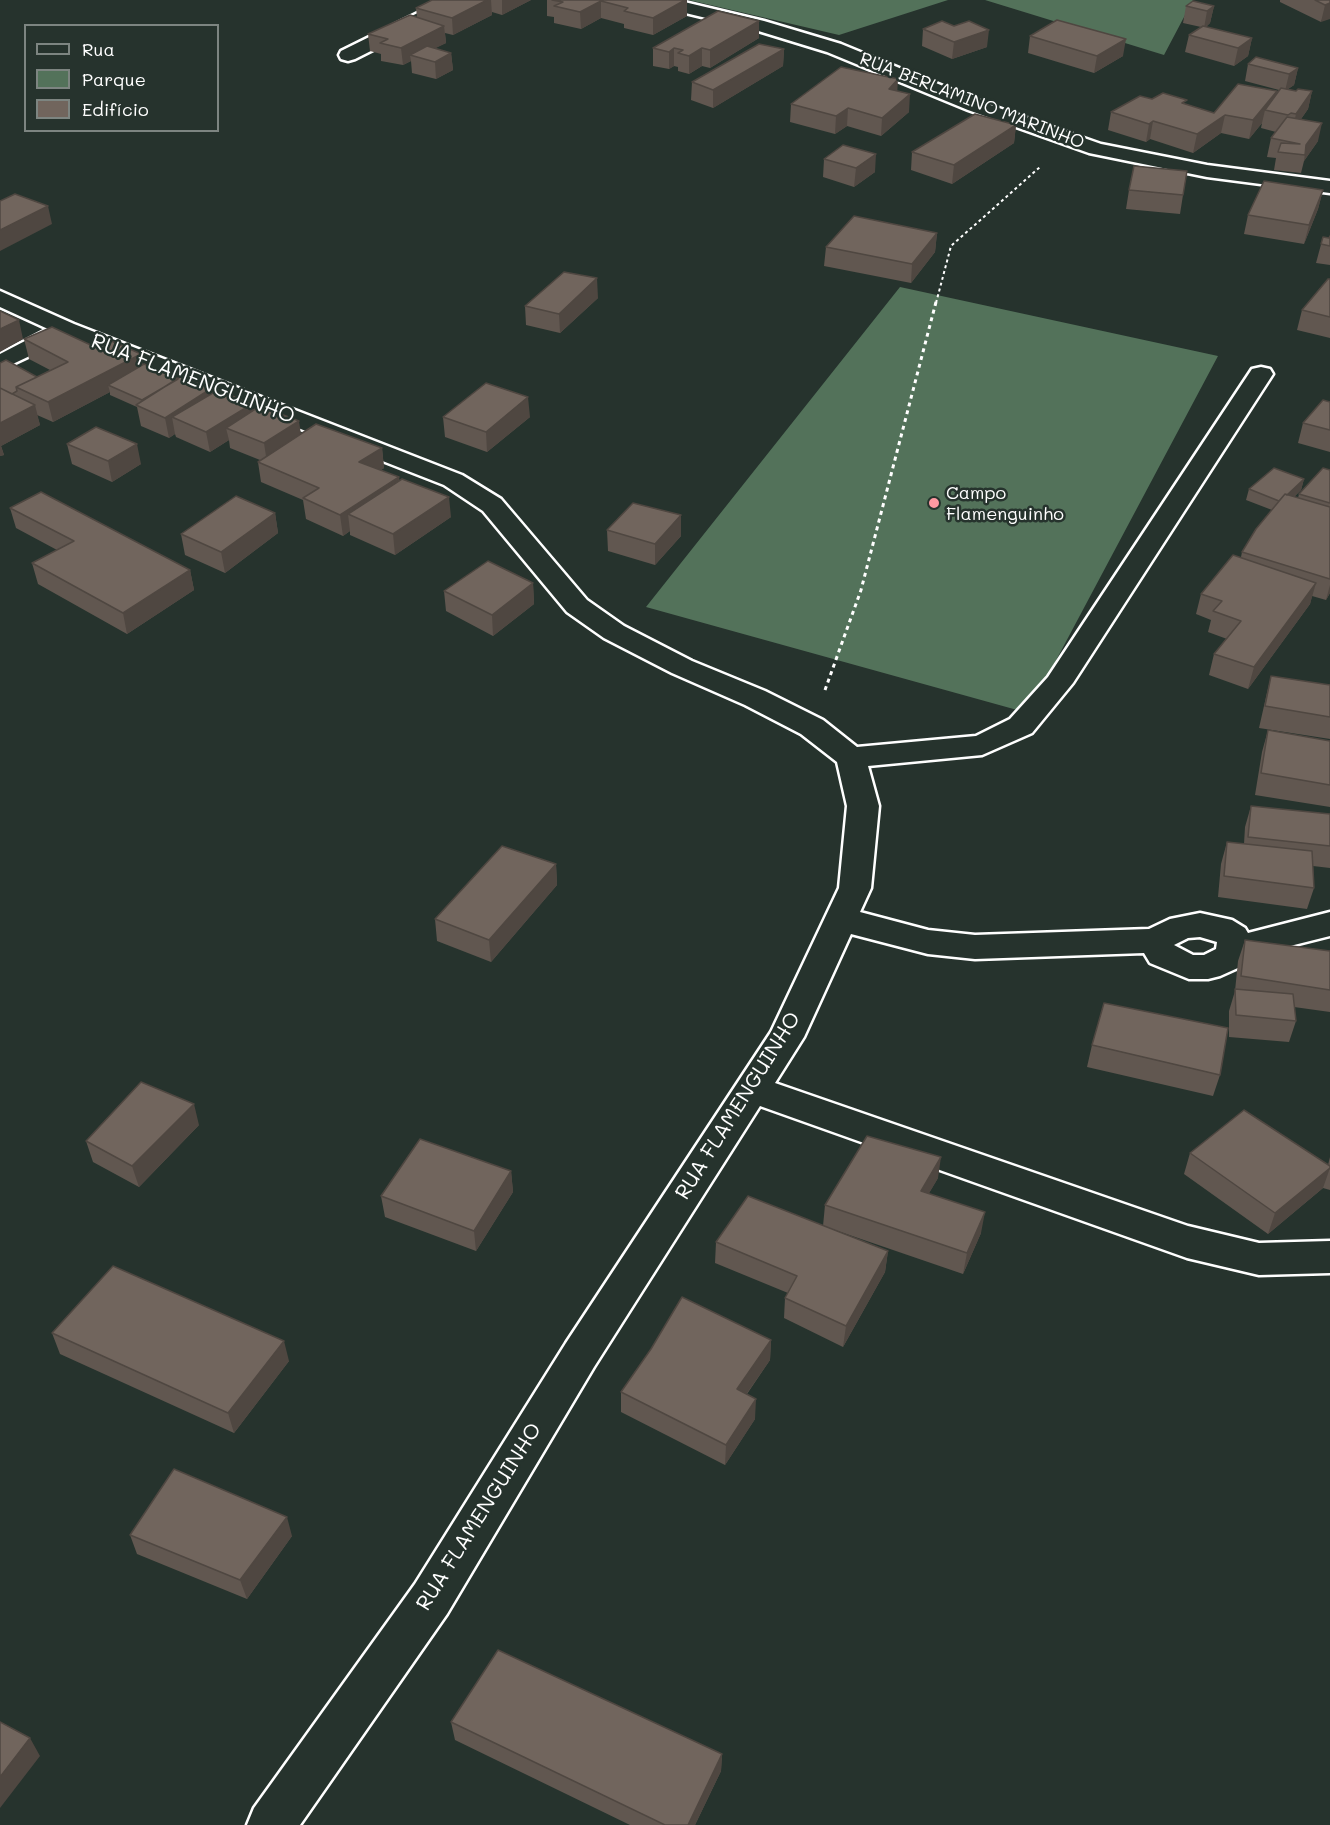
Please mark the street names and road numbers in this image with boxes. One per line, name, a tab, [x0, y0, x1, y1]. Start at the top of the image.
street label: RUA BERLAMINO MARINHO	[857, 48, 1087, 154]
street label: RUA FLAMENGUINHO	[88, 329, 298, 429]
street label: RUA FLAMENGUINHO	[670, 1008, 806, 1204]
street label: RUA FLAMENGUINHO	[411, 1419, 547, 1615]

